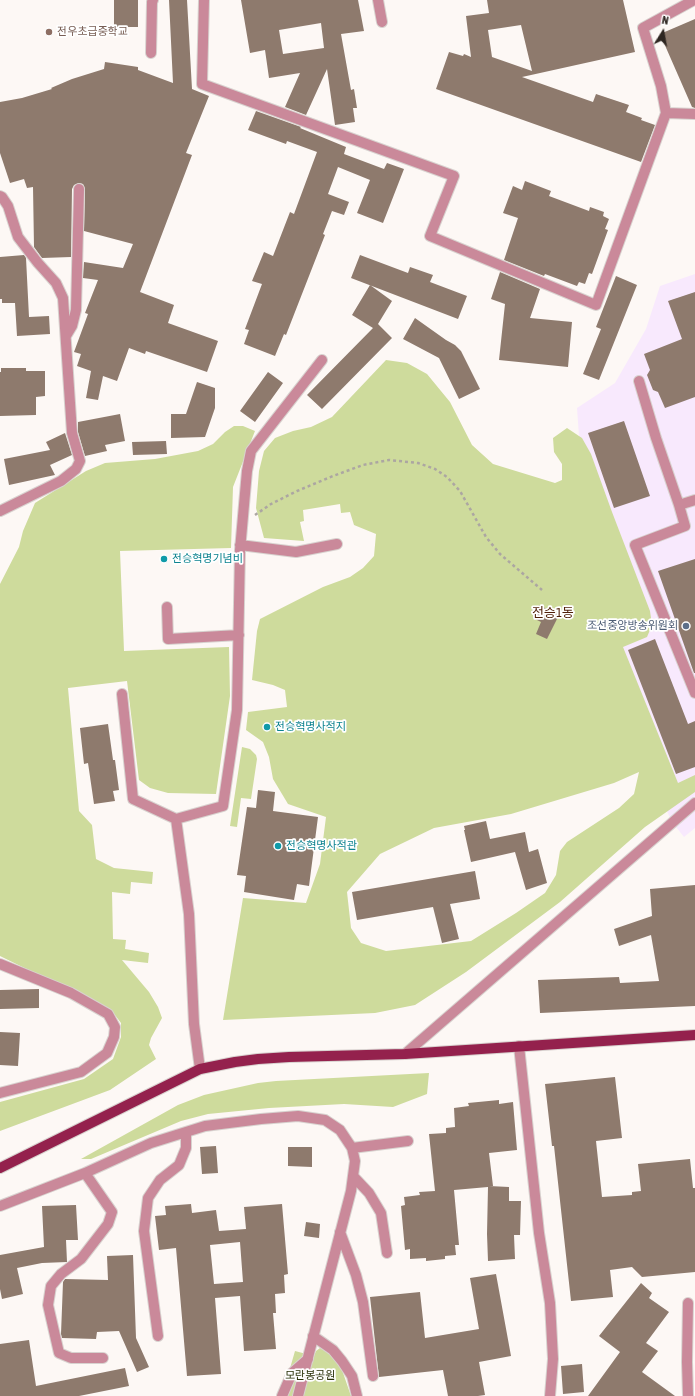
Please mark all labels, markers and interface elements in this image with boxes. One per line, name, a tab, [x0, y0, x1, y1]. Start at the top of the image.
north arrow	[643, 12, 683, 52]
text: N	[661, 14, 670, 27]
place label: 전우초급중학교	[57, 25, 128, 39]
marker: 전우초급중학교	[44, 27, 54, 37]
place label: 전승혁명기념비	[172, 552, 243, 566]
marker: 전승혁명기념비	[159, 554, 169, 564]
district label: 전승1동	[532, 605, 574, 621]
place label: 조선중앙방송위원회	[587, 619, 678, 633]
marker: 조선중앙방송위원회	[681, 621, 691, 631]
place label: 전승혁명사적지	[275, 720, 346, 734]
marker: 전승혁명사적지	[262, 722, 272, 732]
place label: 전승혁명사적관	[286, 839, 357, 853]
marker: 전승혁명사적관	[273, 841, 283, 851]
park label: 모란봉공원	[285, 1369, 335, 1383]

